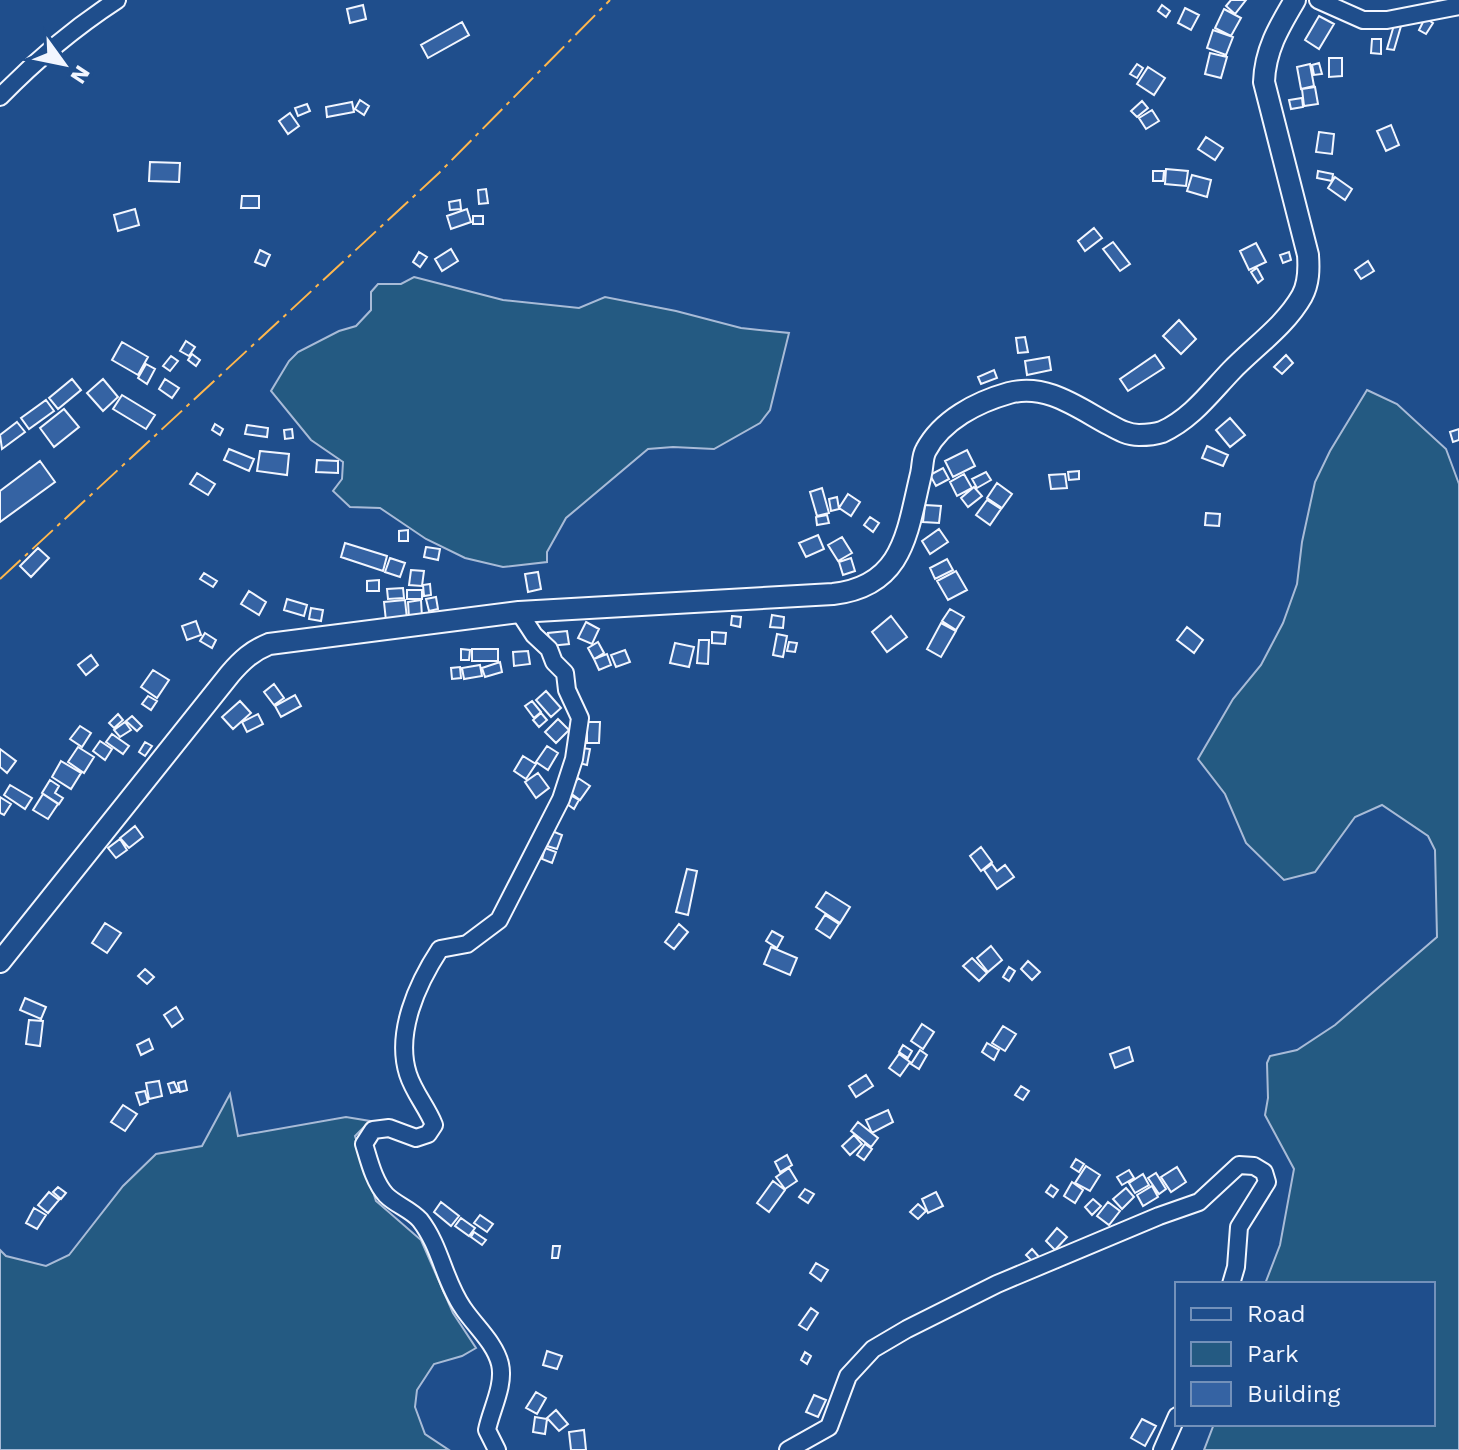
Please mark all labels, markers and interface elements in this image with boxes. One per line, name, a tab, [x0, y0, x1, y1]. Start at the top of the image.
north arrow	[24, 24, 104, 104]
text: N	[65, 61, 95, 88]
legend	[1175, 1282, 1435, 1426]
text: Road	[1247, 1300, 1306, 1328]
text: Park	[1247, 1340, 1299, 1368]
text: Building	[1247, 1380, 1340, 1408]

